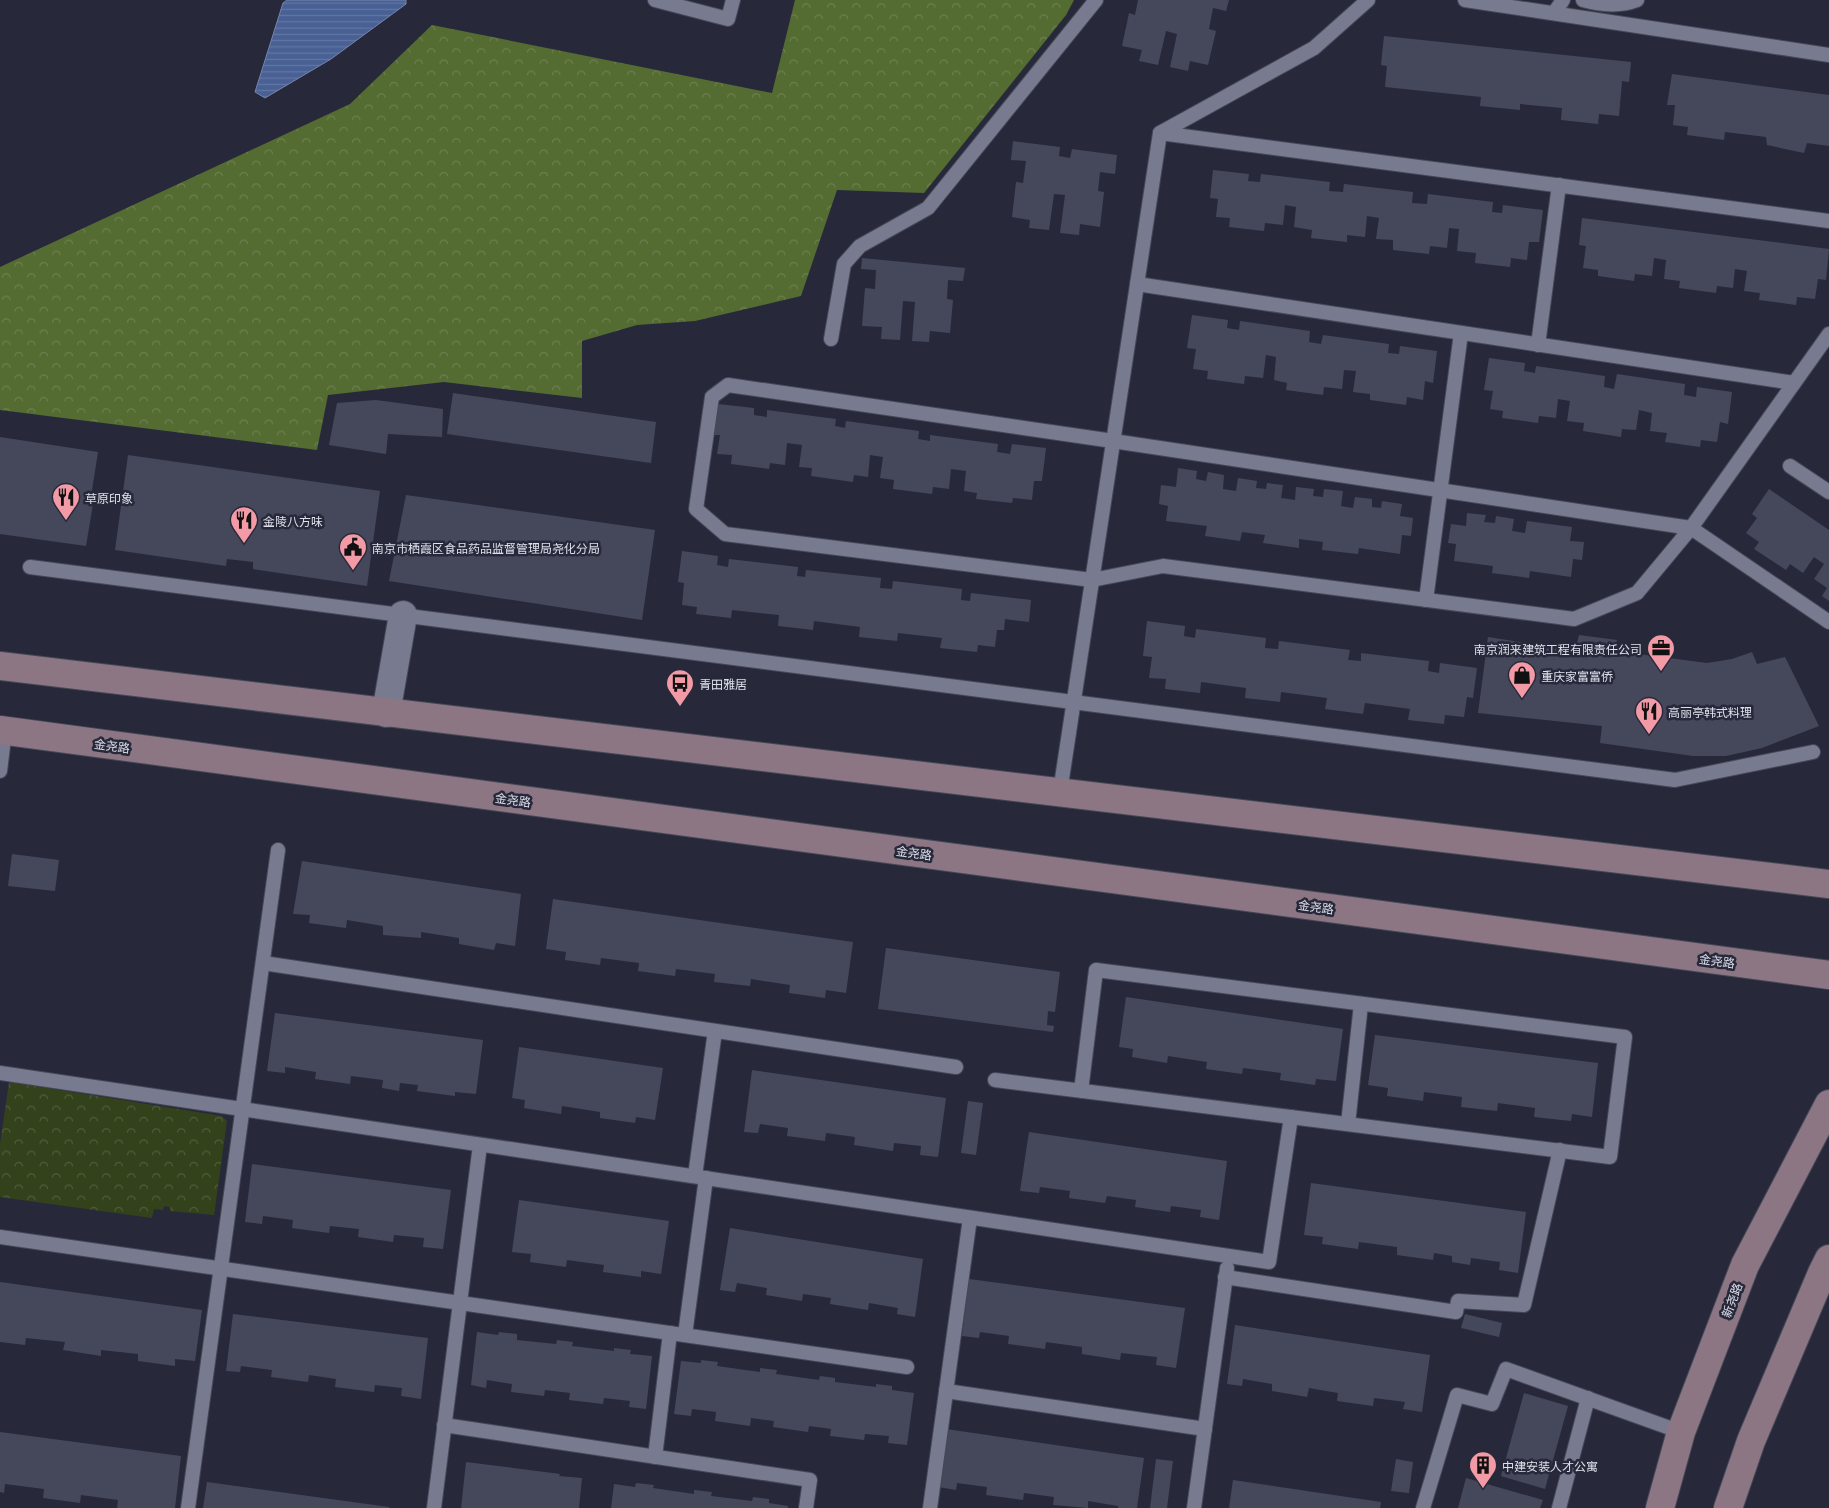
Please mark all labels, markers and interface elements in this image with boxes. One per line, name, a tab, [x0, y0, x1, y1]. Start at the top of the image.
restaurant icon: 草原印象	[51, 482, 81, 521]
place label: 草原印象	[85, 489, 133, 506]
restaurant icon: 金陵八方味	[229, 505, 259, 544]
place label: 金陵八方味	[263, 512, 323, 529]
public building icon: 南京市栖霞区食品药品监督管理局尧化分局	[338, 532, 368, 571]
place label: 南京市栖霞区食品药品监督管理局尧化分局	[372, 539, 600, 556]
office icon: 南京润来建筑工程有限责任公司	[1646, 633, 1676, 672]
place label: 南京润来建筑工程有限责任公司	[1474, 640, 1642, 657]
shop icon: 重庆家富富侨	[1507, 660, 1537, 699]
place label: 重庆家富富侨	[1541, 667, 1613, 684]
bus stop icon: 青田雅居	[665, 668, 695, 707]
place label: 青田雅居	[699, 675, 747, 692]
restaurant icon: 高丽亭韩式料理	[1634, 696, 1664, 735]
place label: 高丽亭韩式料理	[1668, 703, 1752, 720]
street label: 金尧路	[93, 734, 131, 756]
street label: 金尧路	[494, 788, 532, 810]
street label: 金尧路	[895, 841, 933, 863]
street label: 金尧路	[1297, 895, 1335, 917]
street label: 金尧路	[1698, 949, 1736, 971]
street label: 新尧路	[1717, 1280, 1745, 1320]
building icon: 中建安装人才公寓	[1468, 1450, 1498, 1489]
place label: 中建安装人才公寓	[1502, 1457, 1598, 1474]

